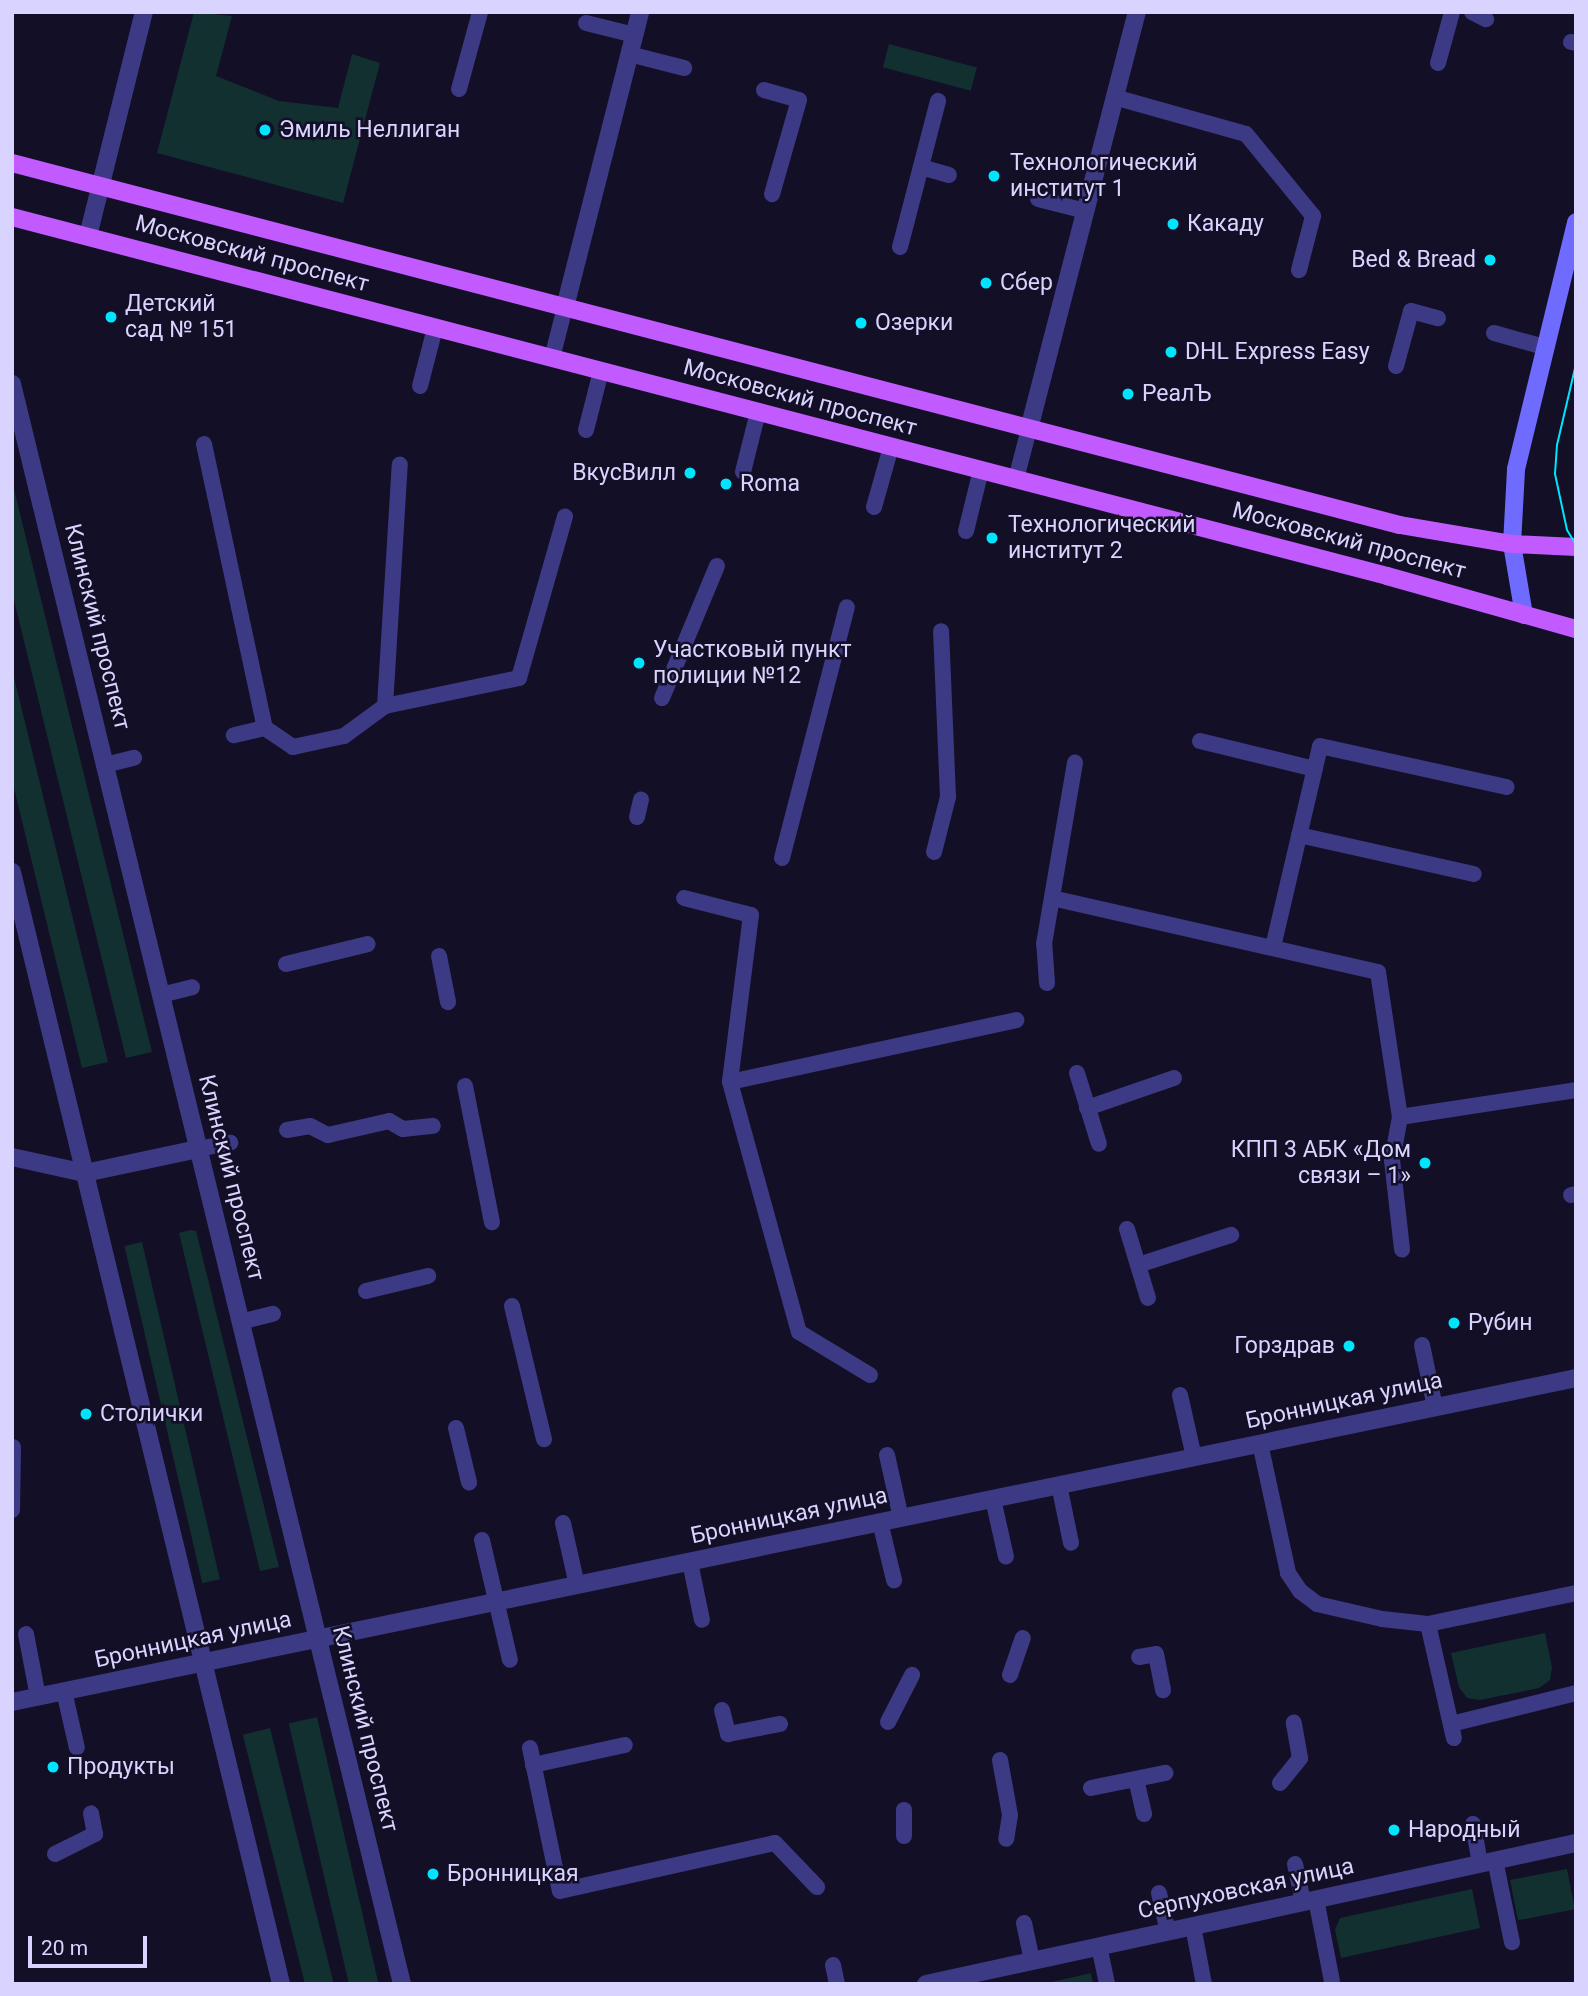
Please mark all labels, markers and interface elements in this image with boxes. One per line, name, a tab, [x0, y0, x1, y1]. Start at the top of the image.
place label: Эмиль Неллиган	[279, 116, 460, 144]
marker: Эмиль Неллиган	[257, 122, 273, 138]
place label: Технологический институт 1	[1010, 149, 1197, 203]
marker: Технологический институт 1	[984, 166, 1004, 186]
street label: Московский проспект	[132, 210, 372, 298]
place label: Какаду	[1187, 210, 1264, 238]
marker: Какаду	[1165, 216, 1181, 232]
place label: Bed & Bread	[1351, 246, 1476, 274]
marker: Bed & Bread	[1482, 252, 1498, 268]
place label: Сбер	[1000, 269, 1053, 297]
marker: Сбер	[978, 275, 994, 291]
place label: Детский сад № 151	[125, 290, 237, 344]
marker: Детский сад № 151	[103, 309, 119, 325]
place label: Озерки	[875, 309, 953, 337]
marker: Озерки	[853, 315, 869, 331]
place label: DHL Express Easy	[1185, 338, 1370, 366]
marker: DHL Express Easy	[1163, 344, 1179, 360]
street label: Московский проспект	[680, 354, 920, 442]
place label: РеалЪ	[1142, 380, 1212, 408]
marker: РеалЪ	[1120, 386, 1136, 402]
place label: ВкусВилл	[572, 459, 676, 487]
marker: ВкусВилл	[682, 465, 698, 481]
place label: Roma	[740, 470, 800, 498]
marker: Roma	[718, 476, 734, 492]
street label: Московский проспект	[1229, 497, 1469, 585]
place label: Технологический институт 2	[1008, 511, 1195, 565]
street label: Клинский проспект	[58, 521, 136, 733]
marker: Технологический институт 2	[982, 528, 1002, 548]
place label: Участковый пункт полиции №12	[653, 636, 852, 690]
marker: Участковый пункт полиции №12	[631, 655, 647, 671]
street label: Клинский проспект	[192, 1072, 270, 1284]
place label: КПП 3 АБК «Дом связи – 1»	[1231, 1136, 1411, 1190]
marker: КПП 3 АБК «Дом связи – 1»	[1417, 1155, 1433, 1171]
place label: Рубин	[1468, 1309, 1533, 1337]
marker: Рубин	[1446, 1315, 1462, 1331]
place label: Горздрав	[1234, 1332, 1335, 1360]
marker: Горздрав	[1341, 1338, 1357, 1354]
street label: Бронницкая улица	[1243, 1367, 1445, 1435]
place label: Столички	[100, 1400, 203, 1428]
marker: Столички	[78, 1406, 94, 1422]
street label: Бронницкая улица	[688, 1482, 890, 1550]
street label: Бронницкая улица	[92, 1606, 294, 1674]
street label: Клинский проспект	[326, 1623, 404, 1835]
place label: Продукты	[67, 1753, 175, 1781]
marker: Продукты	[45, 1759, 61, 1775]
place label: Народный	[1408, 1816, 1520, 1844]
marker: Народный	[1386, 1822, 1402, 1838]
street label: Серпуховская улица	[1135, 1853, 1357, 1925]
place label: Бронницкая	[447, 1860, 579, 1888]
marker: Бронницкая	[425, 1866, 441, 1882]
scale bar	[32, 1923, 150, 1967]
text: 20 m	[41, 1936, 88, 1960]

